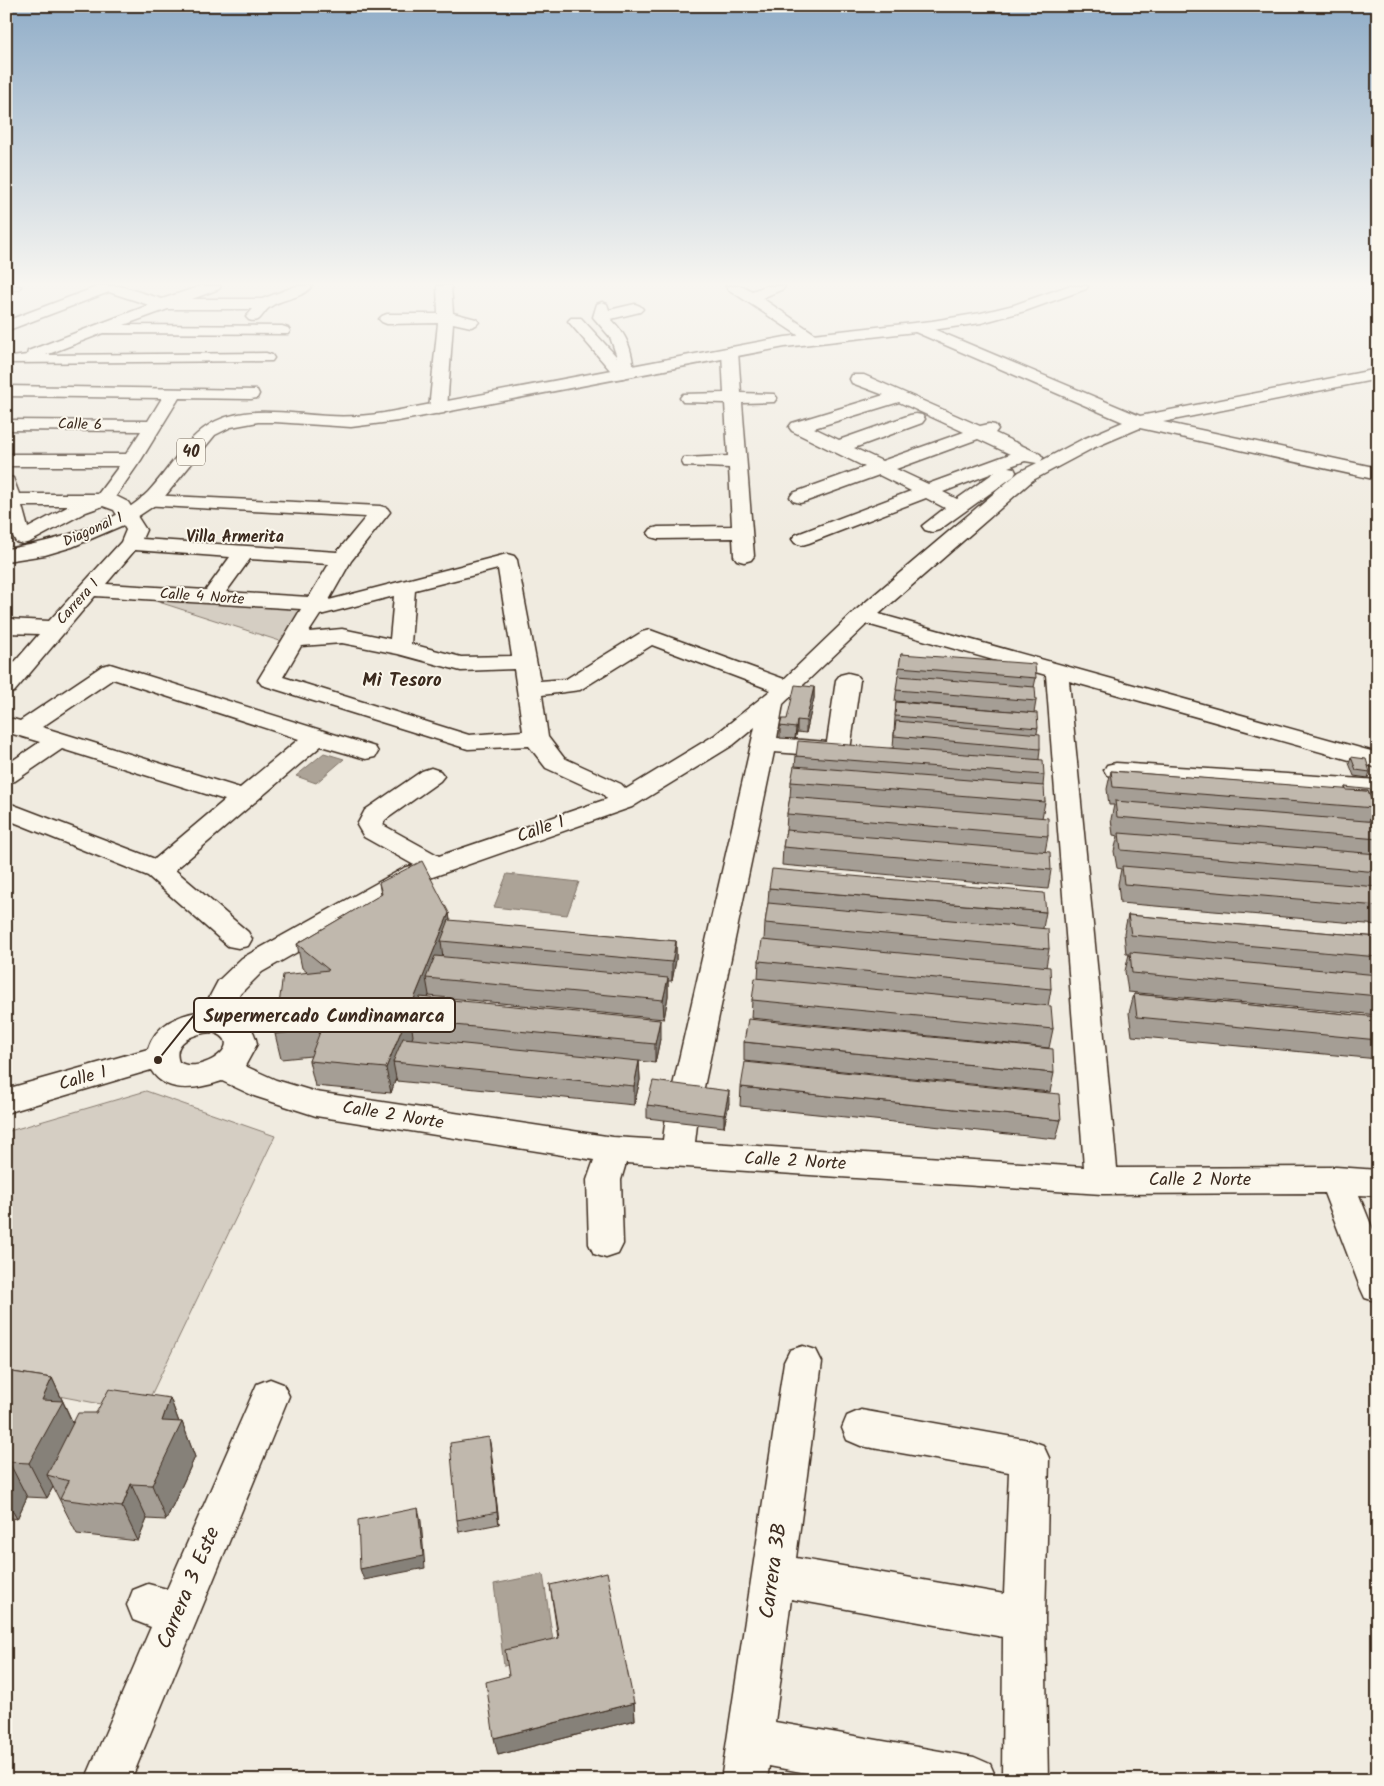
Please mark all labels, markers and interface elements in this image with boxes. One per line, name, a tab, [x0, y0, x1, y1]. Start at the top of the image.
street label: Calle 6	[58, 413, 102, 437]
road number: 40	[177, 438, 205, 466]
street label: Diagonal 1	[59, 506, 127, 554]
district label: Villa Armerita	[186, 525, 284, 550]
street label: Carrera 1	[51, 573, 106, 631]
street label: Calle 4 Norte	[159, 582, 245, 612]
district label: Mi Tesoro	[362, 666, 442, 696]
street label: Calle 1	[513, 808, 569, 852]
callout: Supermercado Cundinamarca	[194, 998, 455, 1032]
text: Supermercado Cundinamarca	[204, 1002, 445, 1032]
street label: Calle 1	[55, 1058, 111, 1100]
street label: Calle 2 Norte	[340, 1094, 446, 1138]
street label: Calle 2 Norte	[743, 1145, 847, 1179]
street label: Calle 2 Norte	[1149, 1166, 1251, 1195]
street label: Carrera 3 Este	[148, 1521, 230, 1654]
street label: Carrera 3B	[751, 1521, 797, 1621]

